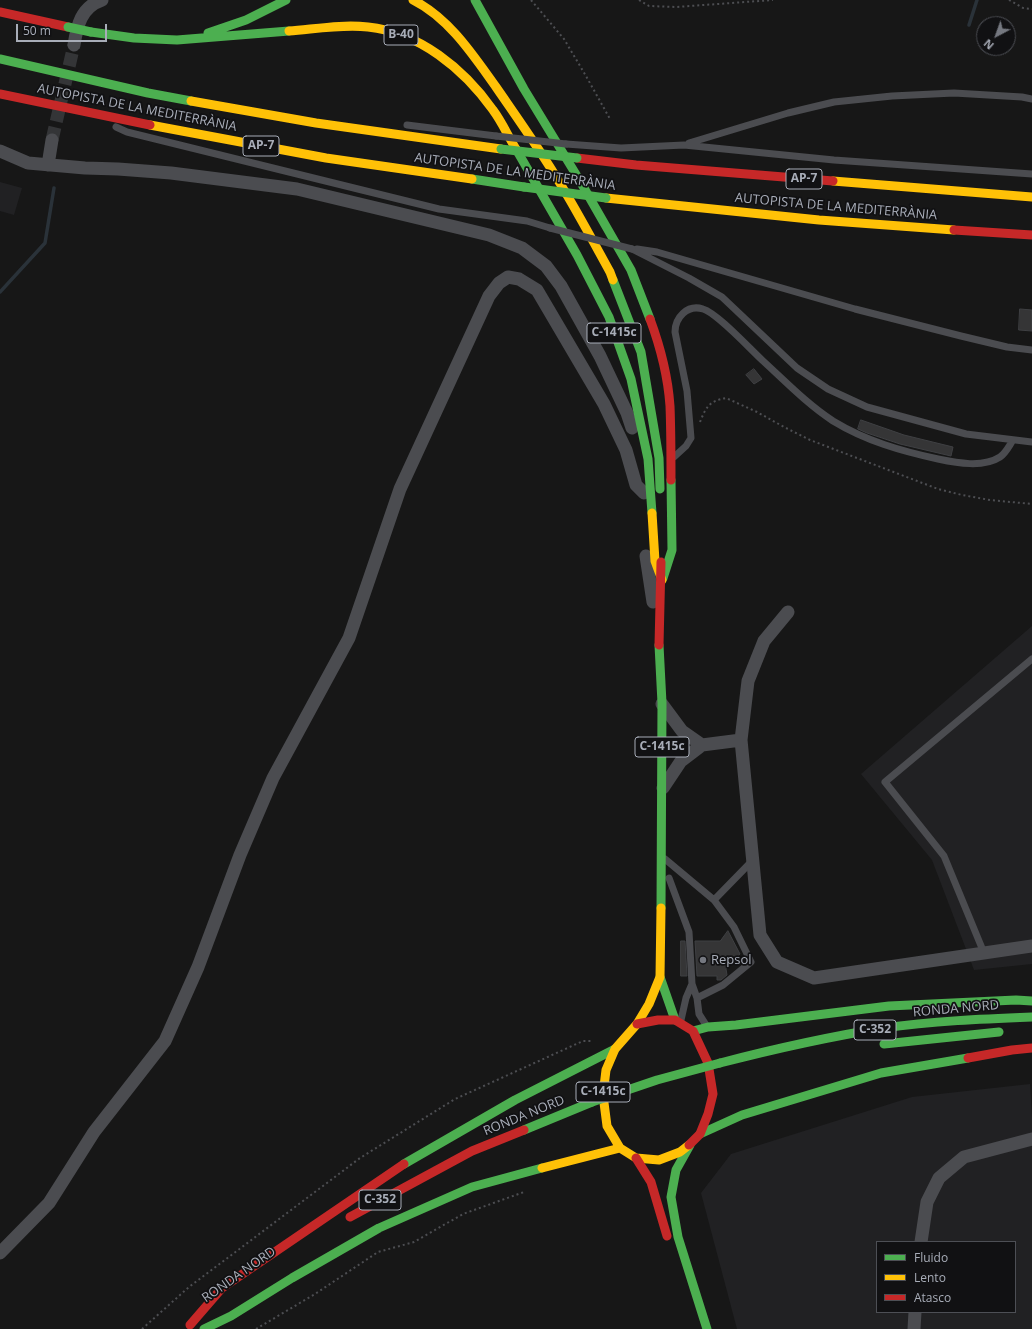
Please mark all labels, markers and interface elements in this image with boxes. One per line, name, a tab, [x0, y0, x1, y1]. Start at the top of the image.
scale bar	[18, 16, 109, 42]
north arrow	[976, 16, 1016, 56]
text: 50 m	[23, 22, 51, 39]
road number: B-40	[384, 25, 418, 45]
text: N	[980, 36, 997, 53]
street label: AUTOPISTA DE LA MEDITERRÀNIA	[36, 81, 238, 135]
road number: AP-7	[243, 136, 279, 156]
street label: AUTOPISTA DE LA MEDITERRÀNIA	[413, 150, 617, 194]
road number: AP-7	[786, 169, 822, 189]
street label: AUTOPISTA DE LA MEDITERRÀNIA	[734, 190, 938, 224]
road number: C-1415c	[587, 323, 641, 343]
road number: C-1415c	[635, 737, 689, 757]
place label: Repsol	[711, 952, 752, 968]
marker: Repsol	[698, 955, 708, 965]
street label: RONDA NORD	[912, 997, 1000, 1021]
road number: C-352	[854, 1020, 896, 1040]
road number: C-1415c	[576, 1082, 630, 1102]
street label: RONDA NORD	[481, 1093, 567, 1139]
road number: C-352	[359, 1190, 401, 1210]
legend	[876, 1241, 1016, 1313]
street label: RONDA NORD	[199, 1244, 279, 1306]
text: Fluido	[914, 1249, 948, 1266]
text: Lento	[914, 1269, 946, 1286]
text: Atasco	[914, 1289, 951, 1306]

